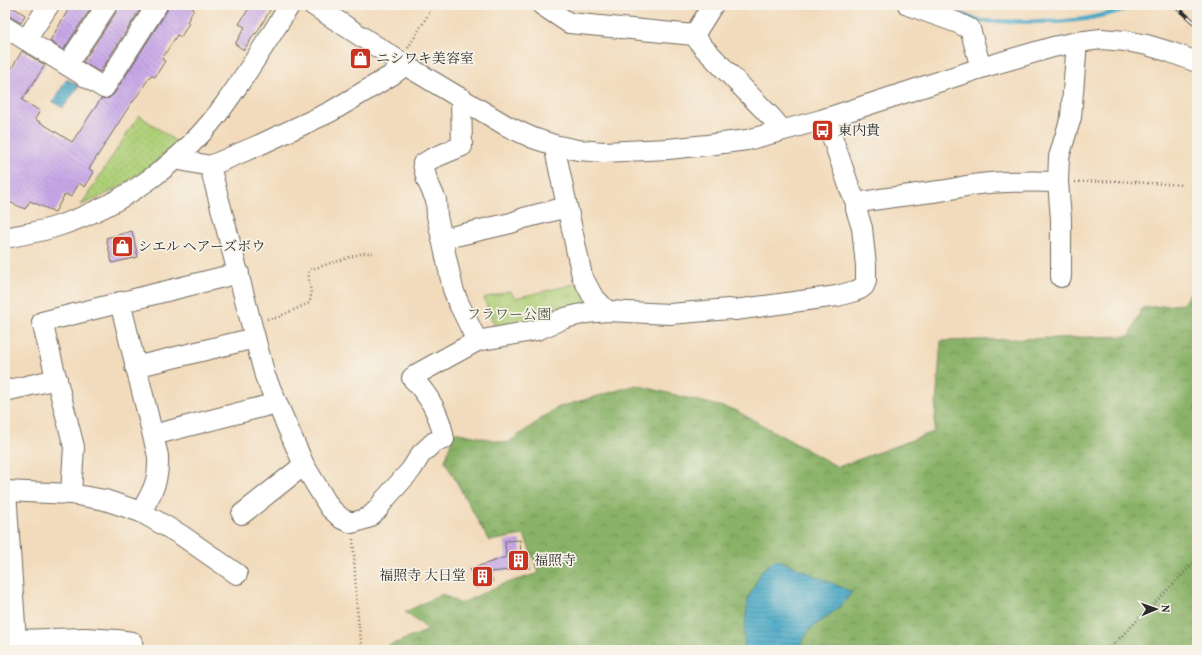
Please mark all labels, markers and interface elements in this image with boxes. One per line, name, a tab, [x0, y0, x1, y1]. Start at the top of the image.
shop icon: ニシワキ美容室	[348, 46, 374, 72]
place label: ニシワキ美容室	[376, 50, 474, 69]
bus stop icon: 東内貴	[810, 118, 836, 144]
place label: 東内貴	[838, 122, 880, 141]
shop icon: シエル ヘアーズボウ	[109, 234, 135, 260]
place label: シエル ヘアーズボウ	[138, 238, 265, 257]
park label: フラワー公園	[467, 306, 551, 325]
building icon: 福照寺	[505, 548, 531, 574]
place label: 福照寺	[534, 552, 576, 571]
building icon: 福照寺 大日堂	[469, 563, 495, 589]
place label: 福照寺 大日堂	[379, 567, 466, 586]
north arrow	[1136, 589, 1176, 629]
text: N	[1157, 604, 1172, 613]

